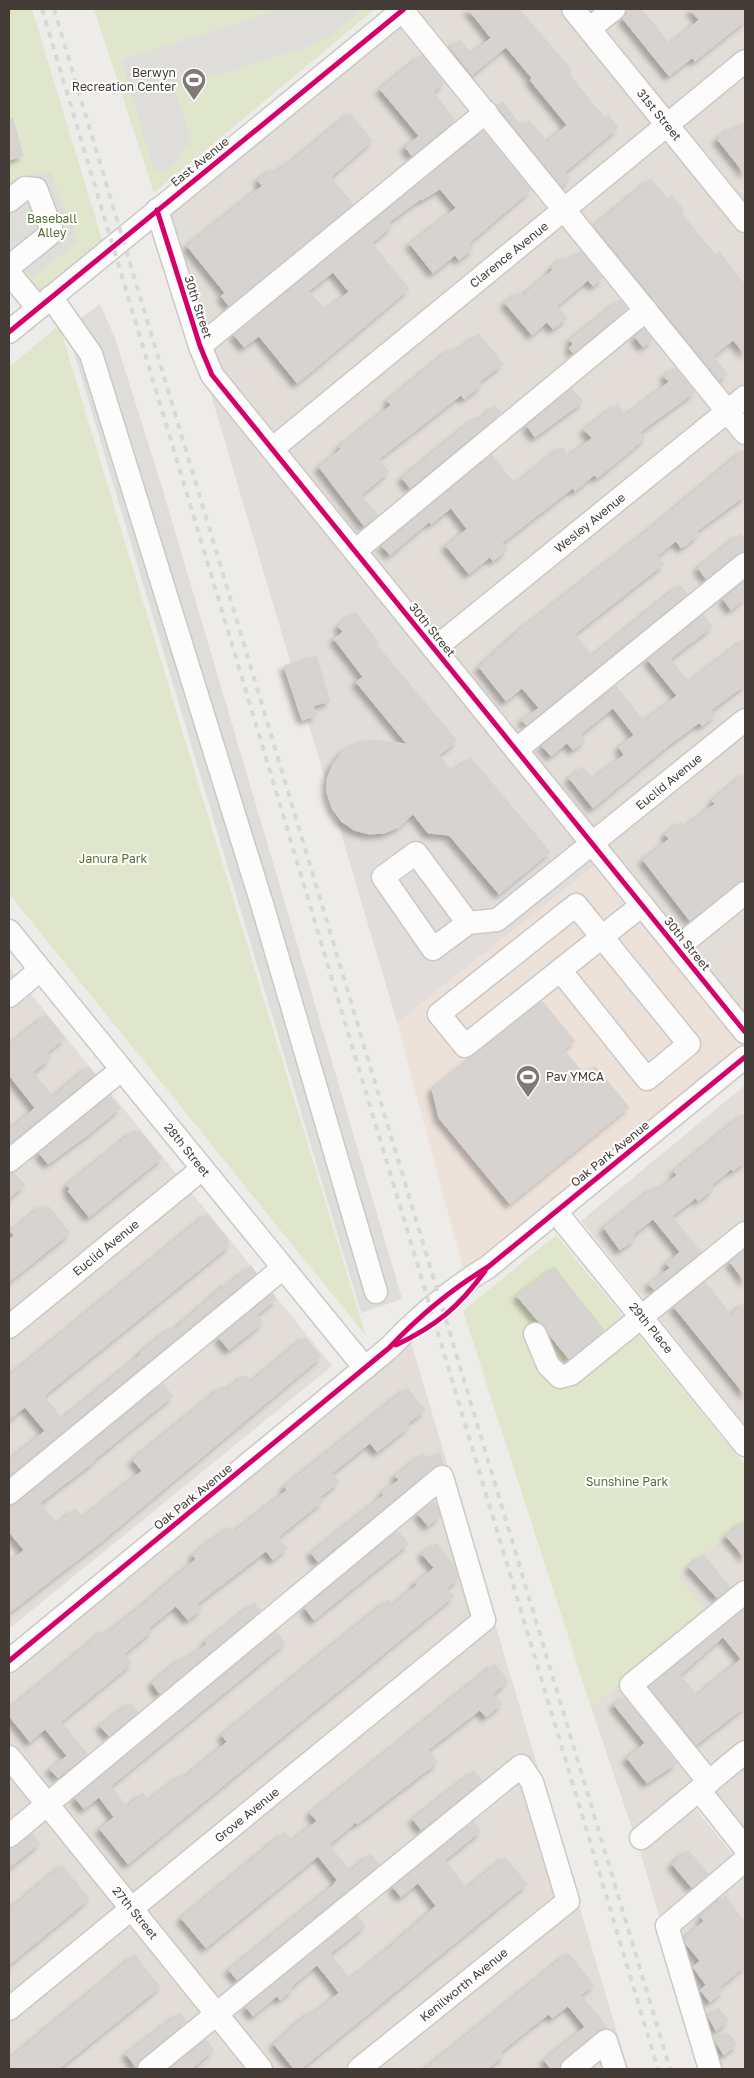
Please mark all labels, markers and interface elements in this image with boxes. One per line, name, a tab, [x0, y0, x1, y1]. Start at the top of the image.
place label: Berwyn Recreation Center	[72, 65, 176, 94]
sports icon: Berwyn Recreation Center	[181, 67, 207, 101]
street label: 31st Street	[634, 86, 685, 144]
street label: East Avenue	[168, 134, 232, 190]
park label: Baseball Alley	[27, 211, 77, 240]
street label: Clarence Avenue	[466, 218, 551, 291]
street label: 30th Street	[181, 274, 216, 340]
street label: Wesley Avenue	[551, 489, 628, 556]
street label: 30th Street	[406, 600, 459, 660]
street label: Euclid Avenue	[633, 750, 705, 813]
park label: Janura Park	[79, 851, 147, 866]
street label: 30th Street	[661, 914, 714, 974]
sports icon: Pav YMCA	[515, 1064, 541, 1098]
place label: Pav YMCA	[546, 1069, 604, 1084]
street label: Oak Park Avenue	[567, 1117, 652, 1190]
street label: 28th Street	[161, 1120, 214, 1180]
street label: Euclid Avenue	[70, 1216, 142, 1279]
street label: 29th Place	[626, 1299, 677, 1356]
street label: Oak Park Avenue	[150, 1460, 235, 1533]
park label: Sunshine Park	[586, 1474, 669, 1489]
street label: Grove Avenue	[211, 1784, 282, 1845]
street label: 27th Street	[109, 1883, 161, 1942]
street label: Kenilworth Avenue	[417, 1945, 511, 2025]

